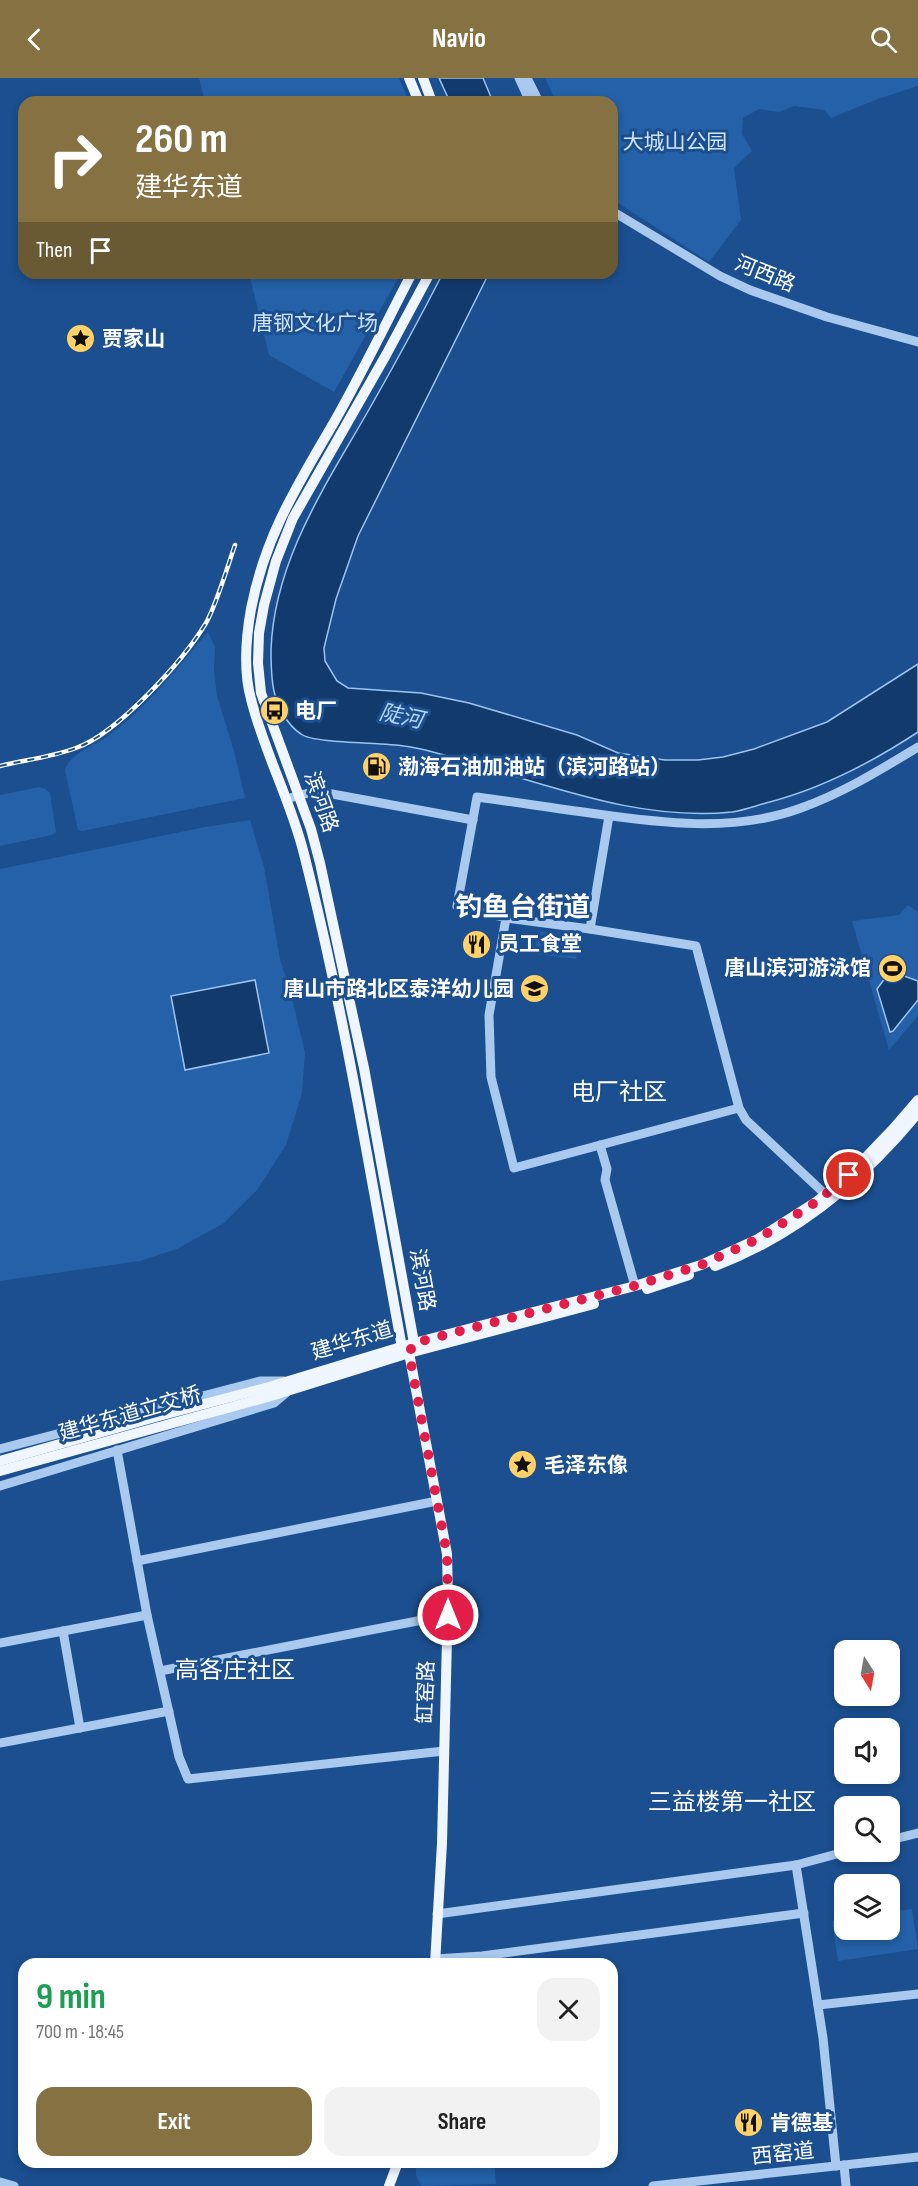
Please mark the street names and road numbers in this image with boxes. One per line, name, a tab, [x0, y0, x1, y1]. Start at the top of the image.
street label: 河西路	[731, 251, 799, 297]
street label: 滨河路	[299, 768, 343, 836]
street label: 滨河路	[404, 1247, 440, 1313]
street label: 建华东道	[308, 1317, 396, 1365]
street label: 建华东道立交桥	[56, 1382, 204, 1446]
street label: 缸窑路	[412, 1660, 440, 1724]
street label: 西窑道	[750, 2138, 816, 2170]

